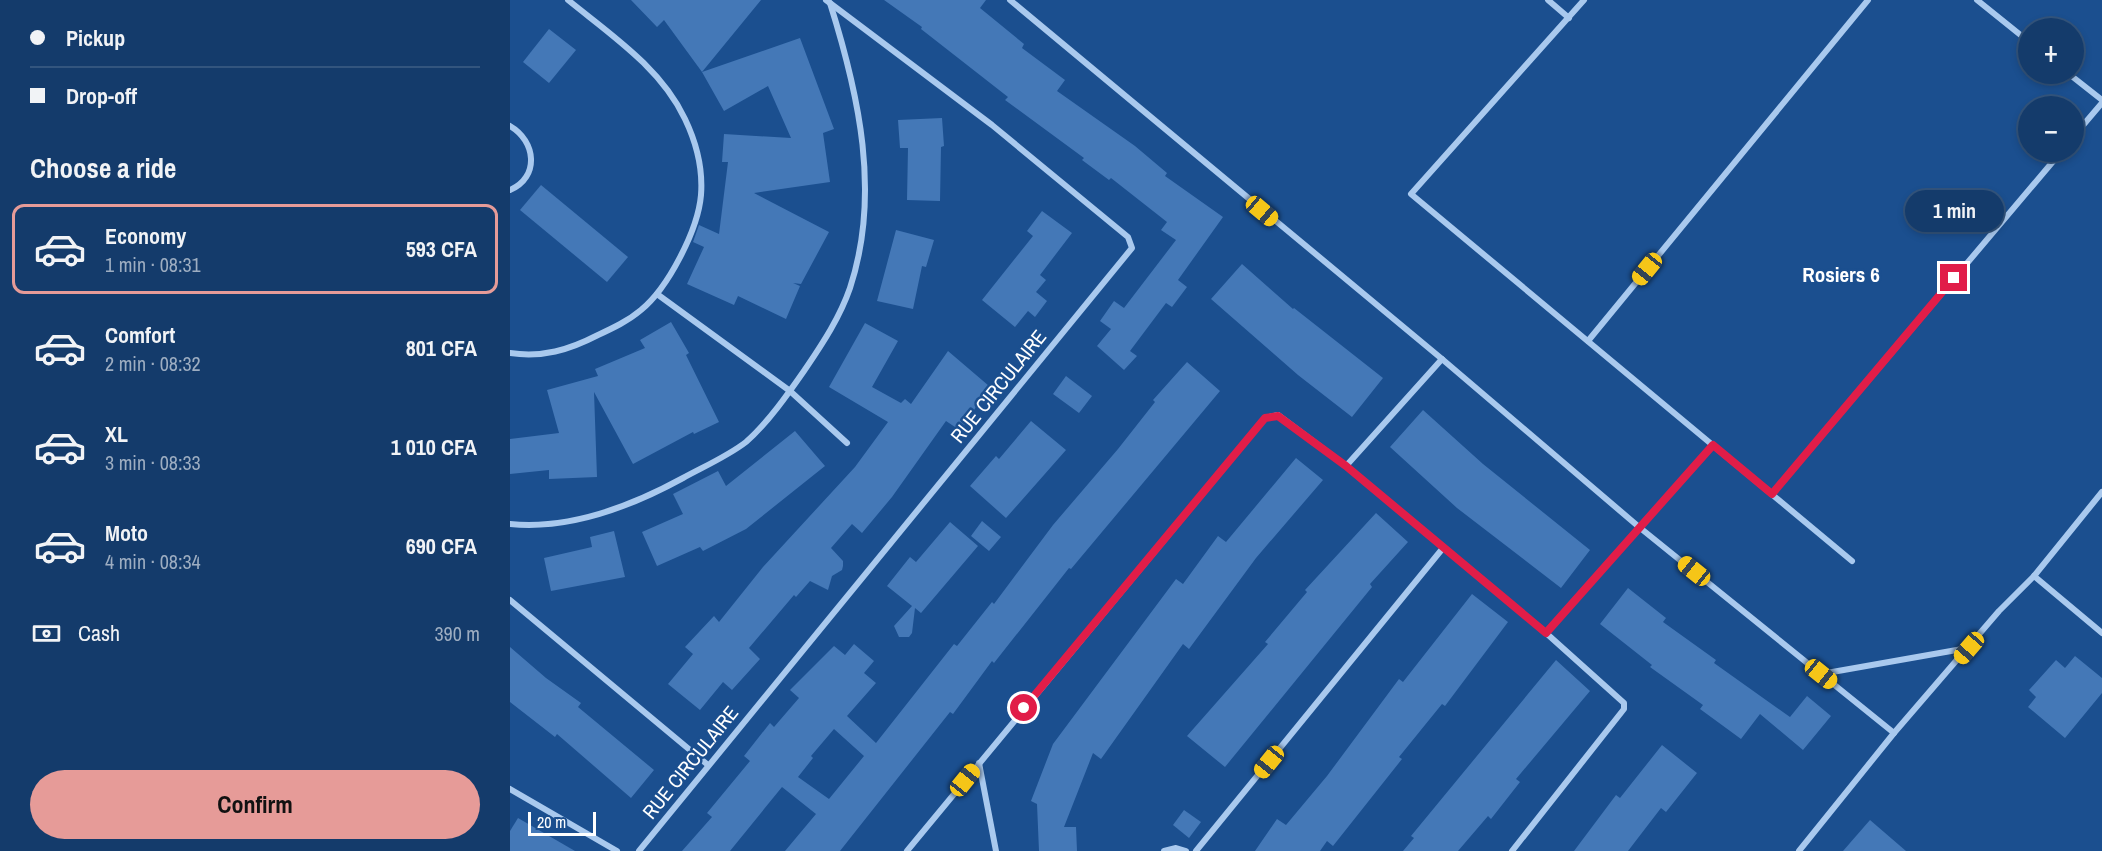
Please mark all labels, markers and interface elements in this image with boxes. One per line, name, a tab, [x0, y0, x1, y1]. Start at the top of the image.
map controls	[2018, 18, 2084, 162]
button: +	[2018, 18, 2084, 84]
text: Pickup	[66, 23, 125, 53]
text: Drop-off	[66, 81, 137, 111]
button: −	[2018, 96, 2084, 162]
text: Choose a ride	[30, 150, 176, 186]
callout: 1 min	[1904, 191, 2004, 233]
car	[1242, 193, 1282, 229]
text: 1 min	[1933, 197, 1976, 224]
text: Economy	[105, 221, 186, 251]
icon: car	[33, 222, 87, 276]
text: 593 CFA	[406, 234, 477, 264]
car	[1629, 249, 1665, 289]
text: 1 min · 08:31	[105, 251, 201, 278]
district label: Rosiers 6	[1802, 260, 1880, 289]
route end	[1940, 264, 1967, 291]
text: Comfort	[105, 320, 175, 350]
icon: car	[33, 321, 87, 375]
street label: RUE CIRCULAIRE	[944, 324, 1052, 448]
text: 801 CFA	[406, 333, 477, 363]
text: 2 min · 08:32	[105, 350, 201, 377]
text: XL	[105, 419, 128, 449]
icon: car	[33, 420, 87, 474]
text: 1 010 CFA	[391, 432, 477, 462]
text: 3 min · 08:33	[105, 449, 201, 476]
text: Moto	[105, 518, 148, 548]
icon: car	[33, 519, 87, 573]
text: 690 CFA	[406, 531, 477, 561]
text: 4 min · 08:34	[105, 548, 201, 575]
car	[1674, 553, 1714, 589]
icon: cash	[30, 617, 63, 650]
text: Cash	[78, 618, 120, 648]
text: 390 m	[434, 620, 480, 647]
car	[1950, 629, 1988, 667]
car	[1801, 656, 1841, 692]
route start	[1010, 694, 1037, 721]
street label: RUE CIRCULAIRE	[636, 700, 744, 824]
car	[1251, 742, 1287, 782]
car	[947, 760, 983, 800]
button: Confirm	[30, 770, 480, 839]
scale bar	[528, 809, 596, 836]
text: 20 m	[537, 811, 566, 833]

